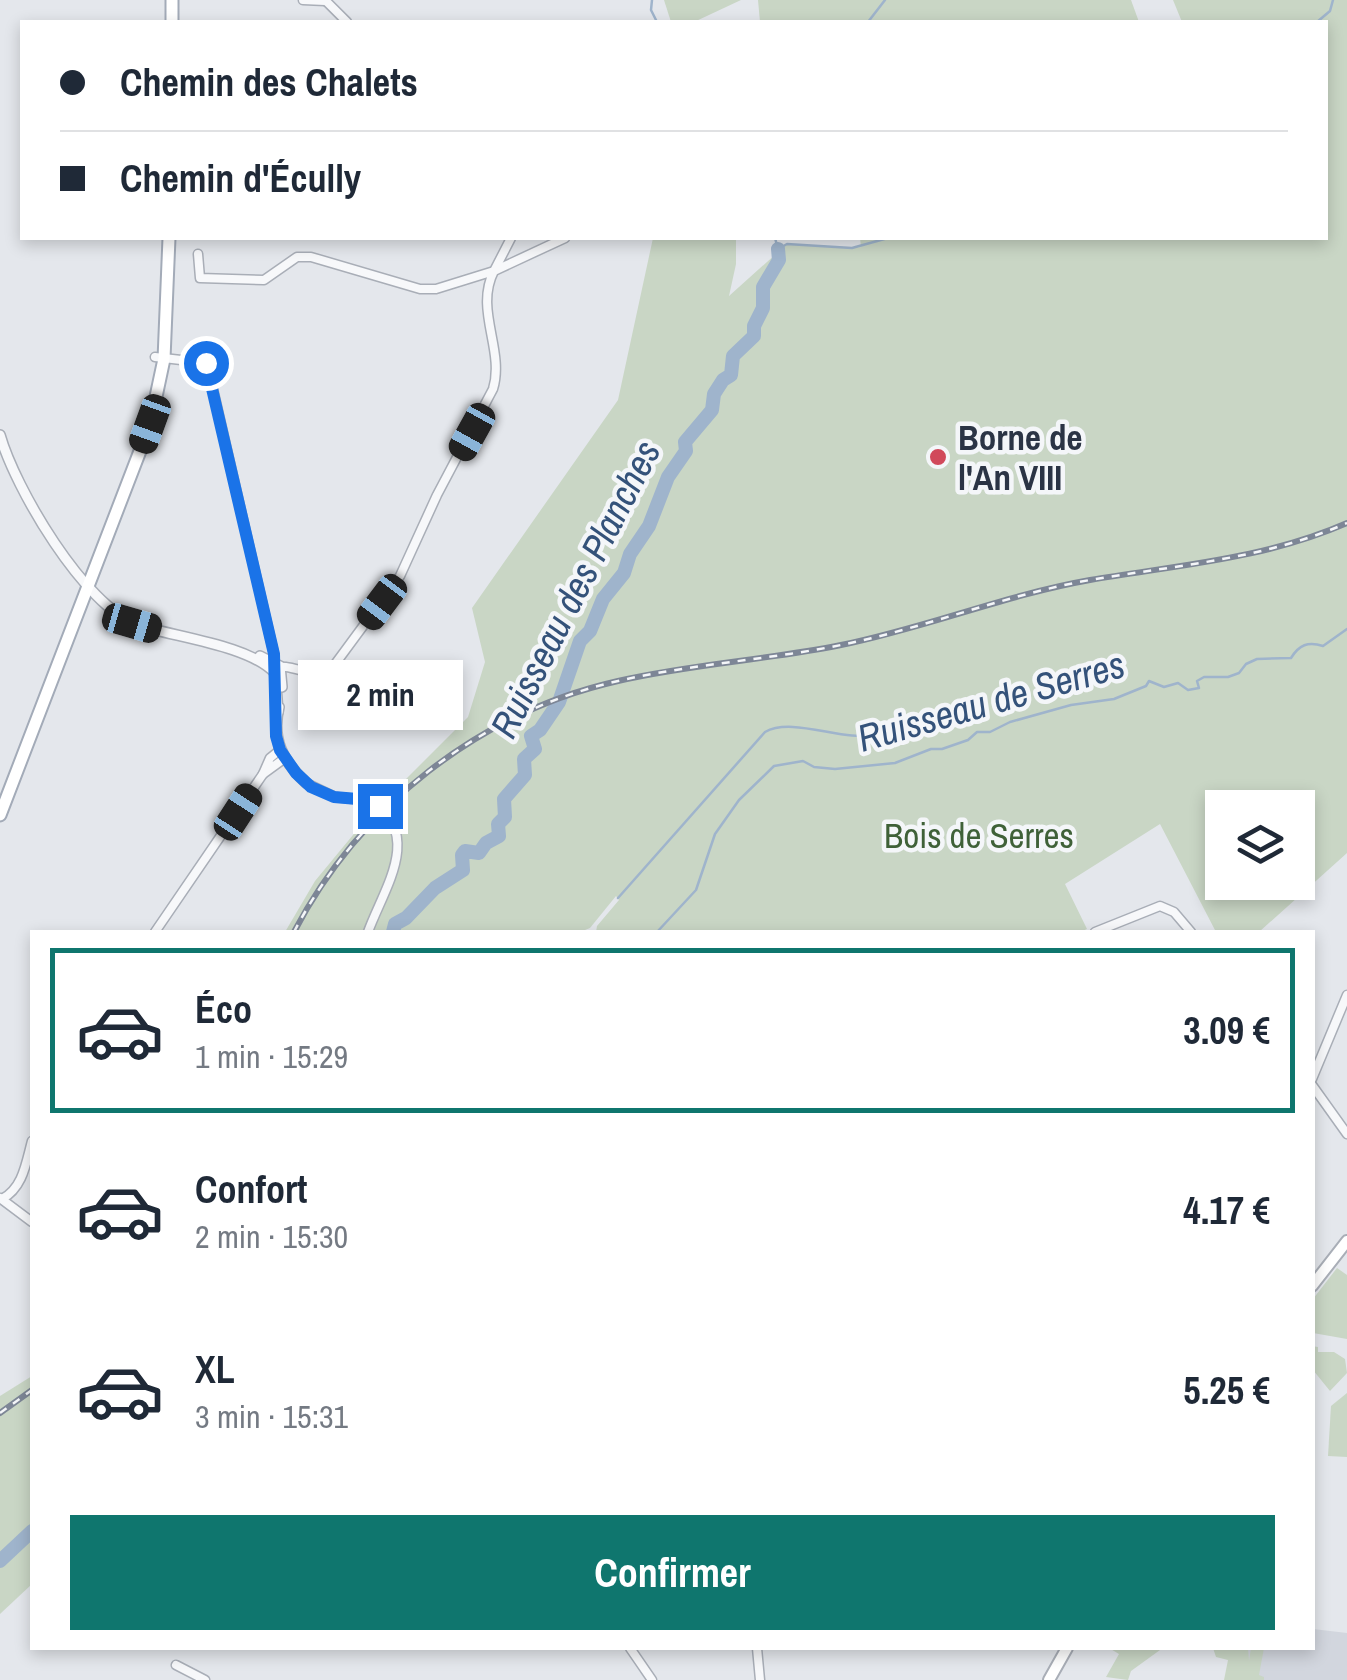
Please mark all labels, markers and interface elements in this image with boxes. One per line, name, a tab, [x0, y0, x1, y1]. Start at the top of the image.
text: Chemin des Chalets	[120, 57, 418, 108]
text: Chemin d'Écully	[120, 153, 361, 204]
route start	[184, 341, 229, 386]
car	[126, 391, 174, 457]
car	[444, 398, 500, 466]
place label: Borne de l'An VIII	[958, 414, 1082, 501]
water label: Ruisseau des Planches	[478, 432, 672, 746]
marker: Borne de l'An VIII	[927, 446, 949, 468]
car	[352, 569, 412, 635]
car	[99, 600, 165, 646]
water label: Ruisseau de Serres	[852, 639, 1130, 763]
callout: 2 min	[298, 661, 462, 731]
text: 2 min	[346, 673, 415, 716]
car	[209, 779, 267, 845]
route end	[358, 784, 403, 829]
map controls	[1205, 790, 1315, 900]
button: layers	[1205, 790, 1315, 900]
park label: Bois de Serres	[884, 812, 1074, 859]
text: Éco	[195, 984, 252, 1035]
icon: car	[75, 986, 165, 1076]
text: 3.09 €	[1183, 1005, 1270, 1056]
text: 1 min · 15:29	[195, 1035, 348, 1078]
text: Confort	[195, 1164, 307, 1215]
icon: car	[75, 1166, 165, 1256]
text: 4.17 €	[1183, 1185, 1270, 1236]
text: 2 min · 15:30	[195, 1215, 348, 1258]
text: XL	[195, 1344, 235, 1395]
icon: car	[75, 1346, 165, 1436]
text: 5.25 €	[1183, 1365, 1270, 1416]
text: 3 min · 15:31	[195, 1395, 348, 1438]
button: Confirmer	[70, 1515, 1275, 1630]

